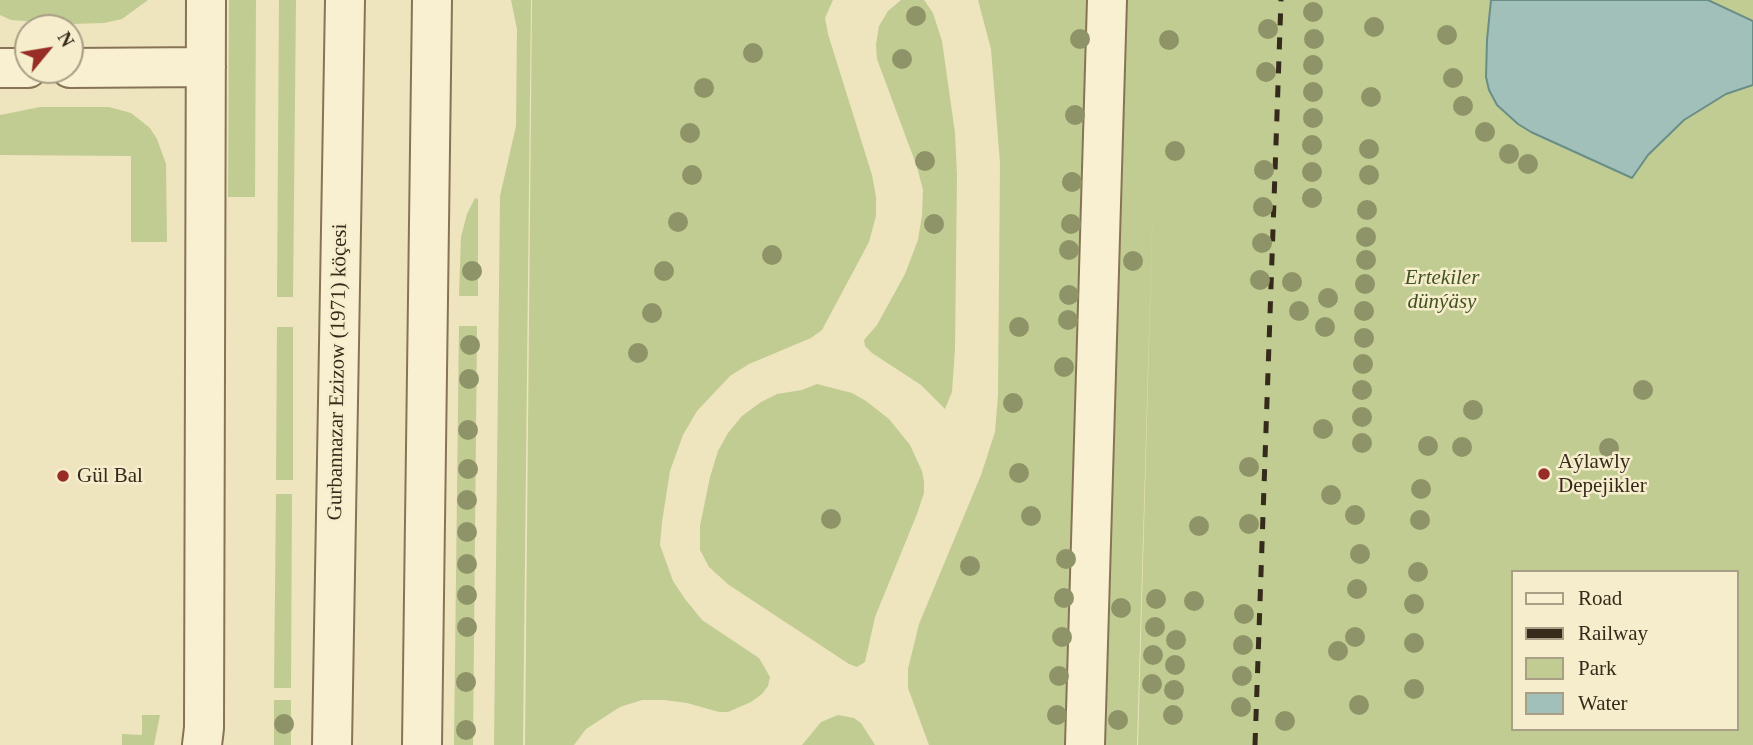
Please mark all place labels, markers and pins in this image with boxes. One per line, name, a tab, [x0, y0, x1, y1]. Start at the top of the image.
place label: Aýlawly Depejikler	[1558, 449, 1647, 499]
place label: Gül Bal	[77, 463, 143, 489]
marker: Aýlawly Depejikler	[1536, 466, 1552, 482]
marker: Gül Bal	[55, 468, 71, 484]

